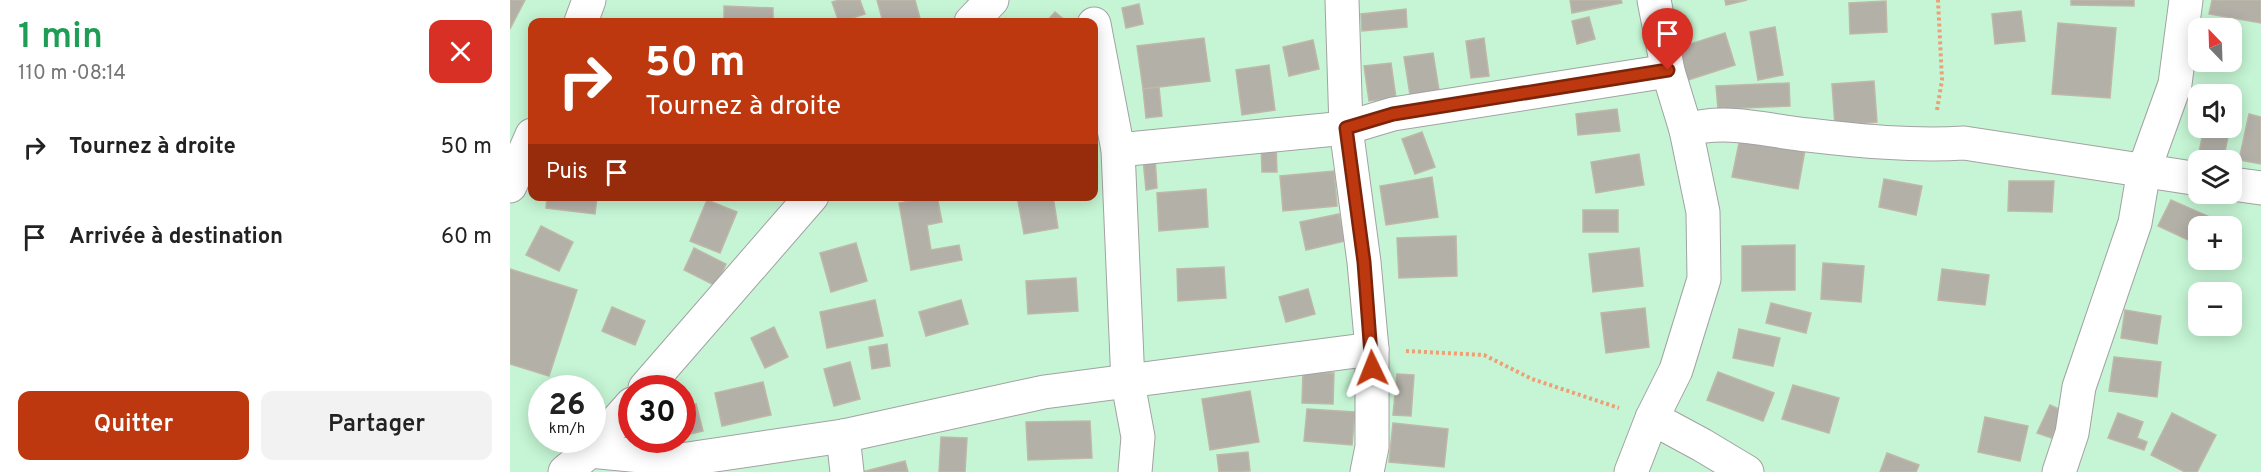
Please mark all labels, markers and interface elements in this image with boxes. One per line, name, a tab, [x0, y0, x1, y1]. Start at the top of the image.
pin	[1642, 8, 1693, 70]
text: 1 min	[18, 15, 103, 61]
icon: arrive	[1651, 17, 1684, 50]
north arrow	[2188, 18, 2242, 72]
map controls	[2188, 18, 2242, 336]
button: close	[429, 20, 492, 83]
text: 50 m	[645, 38, 746, 91]
icon: right	[546, 42, 624, 120]
text: 110 m · 08:14	[18, 61, 126, 87]
button: sound	[2188, 84, 2242, 138]
text: Tournez à droite	[645, 90, 841, 124]
icon: right	[18, 131, 51, 164]
text: Tournez à droite	[69, 134, 236, 161]
text: 50 m	[440, 134, 492, 161]
button: layers	[2188, 150, 2242, 204]
icon: arrive	[600, 156, 633, 189]
text: Puis	[546, 159, 588, 186]
button: +	[2188, 216, 2242, 270]
icon: arrive	[18, 221, 51, 254]
text: Arrivée à destination	[69, 224, 283, 251]
text: 60 m	[441, 224, 492, 251]
button: −	[2188, 282, 2242, 336]
position arrow	[1340, 336, 1404, 400]
speed limit sign: 30	[618, 375, 696, 453]
text: 26	[549, 388, 585, 425]
button: Quitter	[18, 391, 249, 460]
button: Partager	[261, 391, 492, 460]
text: km/h	[549, 420, 585, 439]

